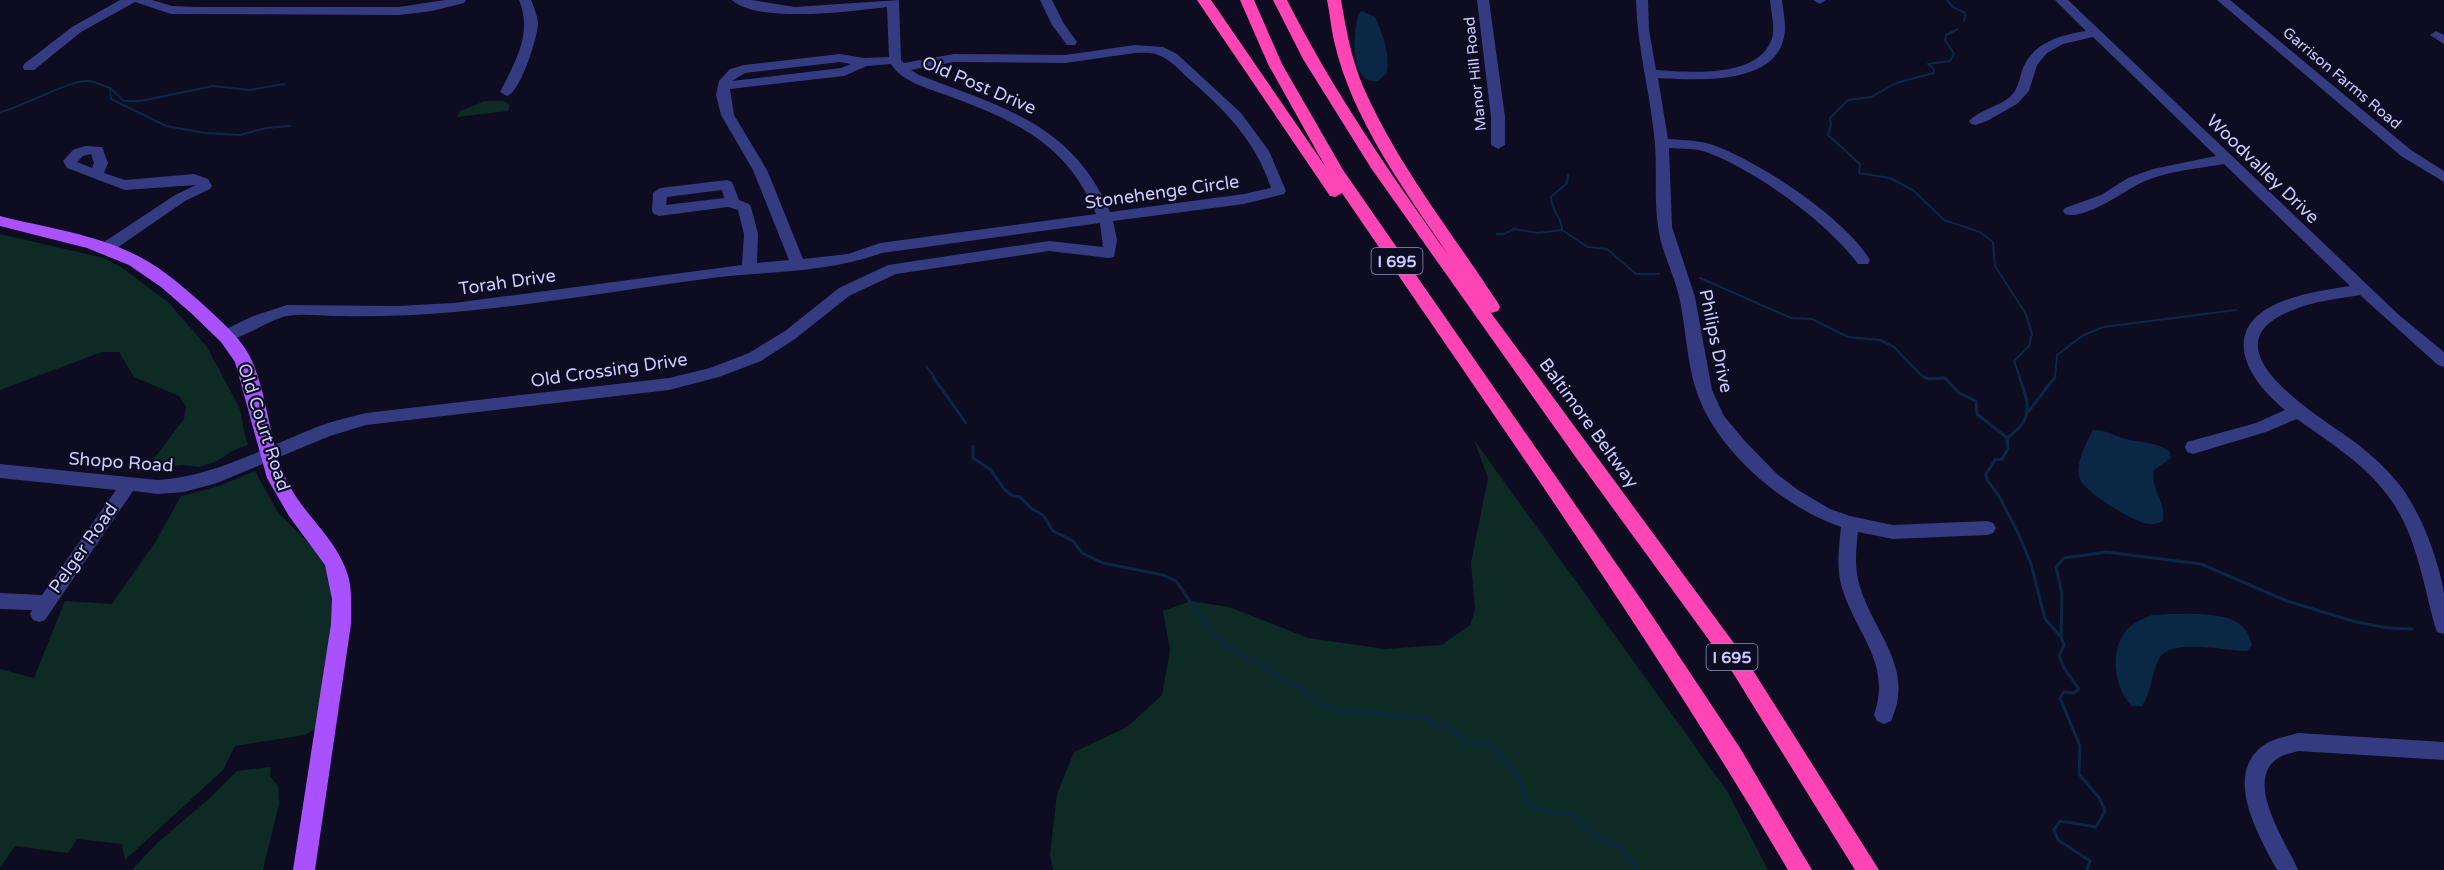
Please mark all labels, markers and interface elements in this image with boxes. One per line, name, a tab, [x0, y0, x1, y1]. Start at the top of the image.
street label: Manor Hill Road	[1460, 16, 1490, 132]
street label: Garrison Farms Road	[2279, 23, 2405, 133]
street label: Old Post Drive	[918, 51, 1040, 119]
street label: Woodvalley Drive	[2202, 110, 2324, 228]
street label: Stonehenge Circle	[1083, 170, 1241, 214]
road number: I 695	[1372, 248, 1422, 274]
street label: Torah Drive	[457, 264, 557, 300]
street label: Philips Drive	[1694, 287, 1738, 395]
street label: Old Crossing Drive	[529, 348, 689, 392]
street label: Baltimore Beltway	[1535, 354, 1644, 492]
street label: Old Court Road	[233, 360, 295, 494]
street label: Shopo Road	[68, 447, 174, 477]
street label: Pelger Road	[44, 499, 122, 597]
road number: I 695	[1706, 644, 1758, 670]

